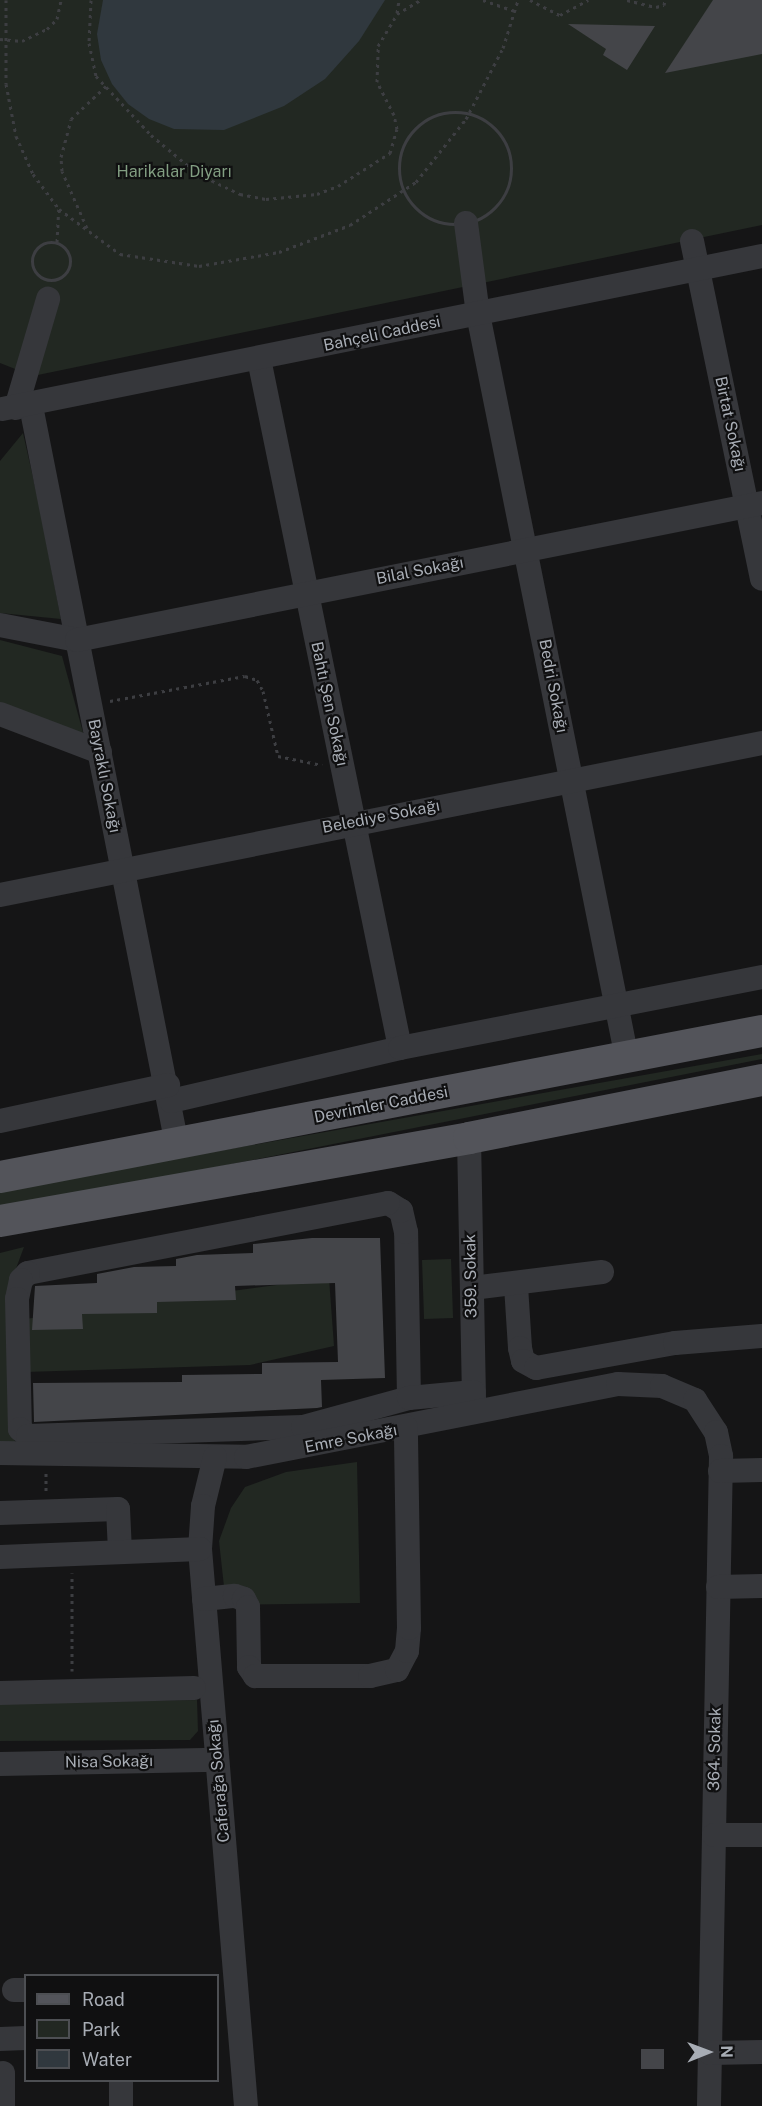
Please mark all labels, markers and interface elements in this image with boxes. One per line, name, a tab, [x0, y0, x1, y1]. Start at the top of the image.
park label: Harikalar Diyarı	[116, 162, 232, 182]
street label: Bahçeli Caddesi	[322, 312, 442, 356]
street label: Birtat Sokağı	[711, 375, 749, 473]
street label: Bilal Sokağı	[375, 553, 465, 589]
street label: Bedri Sokağı	[535, 638, 571, 734]
street label: Bahtı Şen Sokağı	[306, 640, 352, 768]
street label: Bayraklı Sokağı	[84, 718, 124, 834]
street label: Belediye Sokağı	[321, 796, 441, 838]
street label: Devrimler Caddesi	[313, 1083, 449, 1127]
street label: 359. Sokak	[461, 1234, 481, 1318]
street label: Emre Sokağı	[303, 1421, 399, 1457]
street label: 364. Sokak	[705, 1707, 725, 1791]
street label: Caferağa Sokağı	[204, 1719, 234, 1843]
street label: Nisa Sokağı	[65, 1752, 153, 1772]
legend	[24, 1974, 219, 2082]
text: Road	[82, 1989, 125, 2010]
text: Park	[82, 2019, 120, 2040]
north arrow	[678, 2022, 738, 2082]
text: N	[717, 2045, 736, 2058]
text: Water	[82, 2049, 132, 2070]

